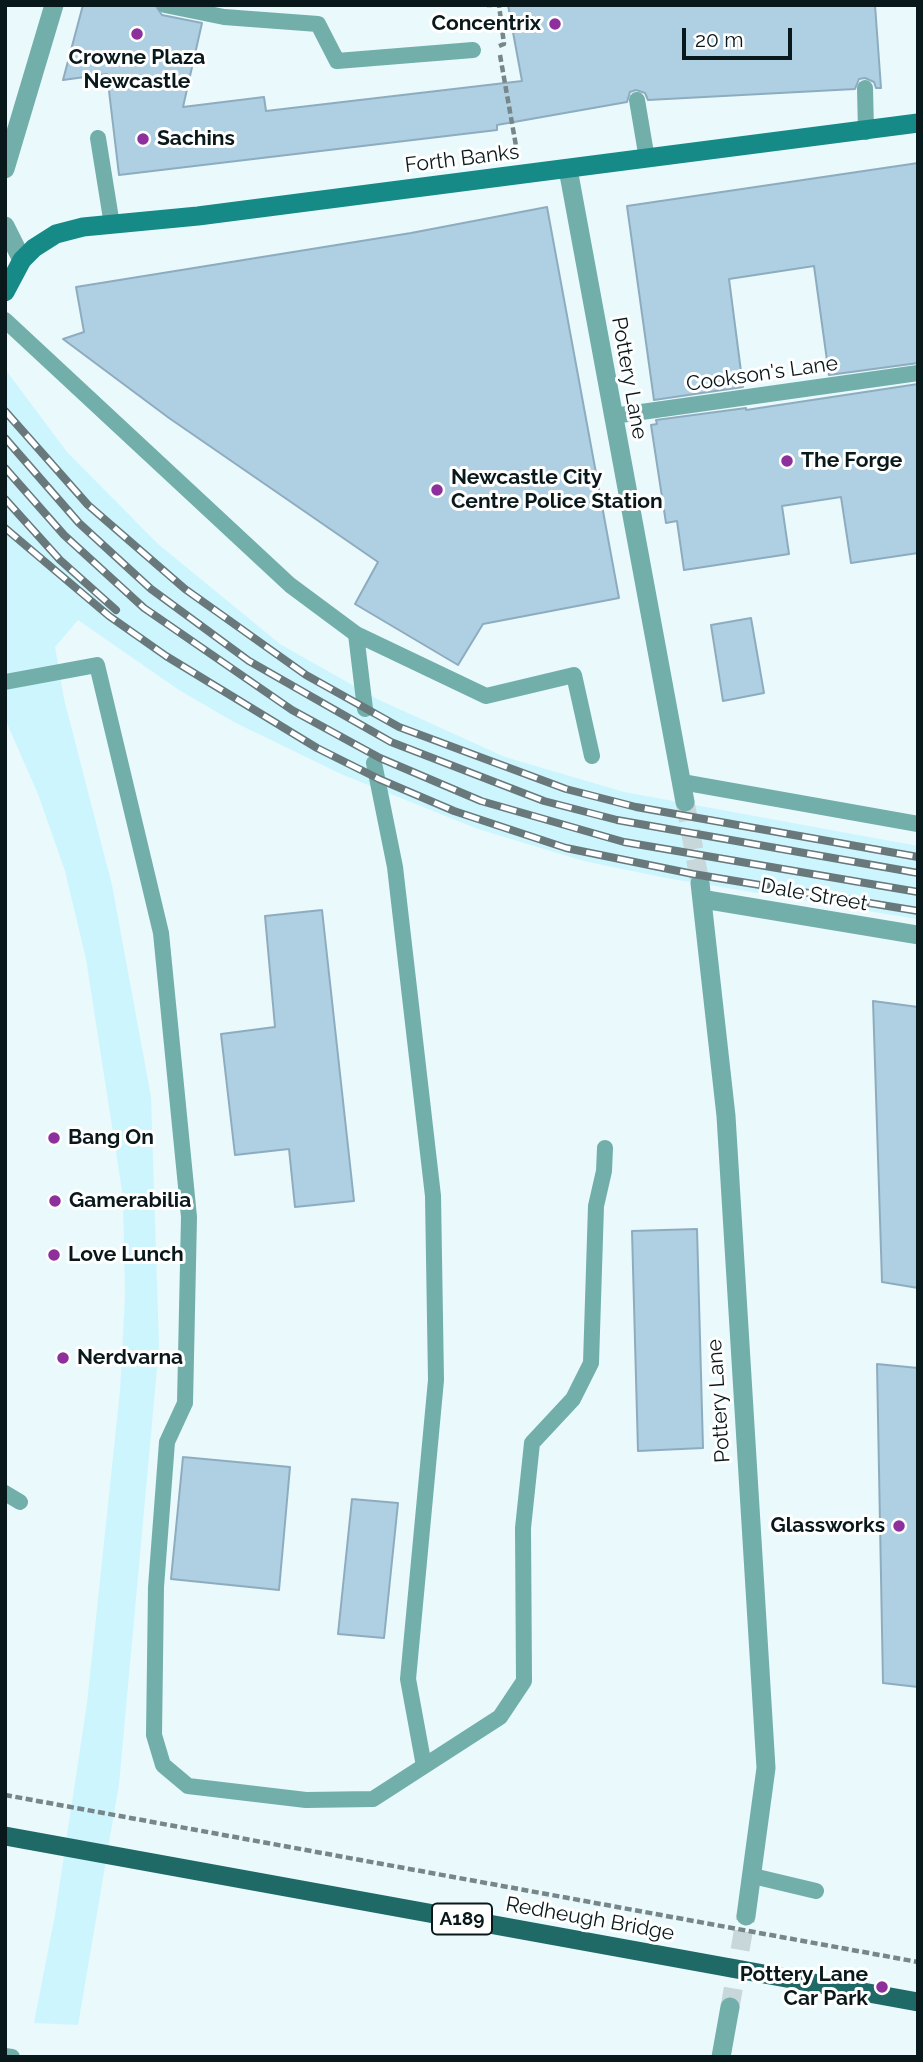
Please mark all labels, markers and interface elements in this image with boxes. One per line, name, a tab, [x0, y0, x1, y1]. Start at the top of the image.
place label: Concentrix	[432, 11, 541, 37]
scale bar	[685, 14, 795, 58]
marker: Concentrix	[547, 16, 563, 32]
marker: Crowne Plaza Newcastle	[129, 26, 145, 42]
text: 20 m	[695, 27, 743, 52]
place label: Crowne Plaza Newcastle	[69, 45, 205, 95]
place label: Sachins	[157, 126, 235, 152]
marker: Sachins	[135, 131, 151, 147]
street label: Forth Banks	[403, 139, 521, 179]
street label: Pottery Lane	[606, 315, 652, 441]
street label: Cookson's Lane	[685, 351, 839, 397]
place label: The Forge	[801, 448, 902, 474]
marker: The Forge	[779, 453, 795, 469]
place label: Newcastle City Centre Police Station	[451, 465, 663, 515]
marker: Newcastle City Centre Police Station	[429, 482, 445, 498]
street label: Dale Street	[759, 873, 869, 917]
place label: Bang On	[68, 1125, 154, 1151]
marker: Bang On	[46, 1130, 62, 1146]
place label: Gamerabilia	[69, 1188, 191, 1214]
marker: Gamerabilia	[47, 1193, 63, 1209]
place label: Love Lunch	[68, 1242, 184, 1268]
marker: Love Lunch	[46, 1247, 62, 1263]
street label: Pottery Lane	[702, 1338, 736, 1464]
place label: Nerdvarna	[77, 1345, 183, 1371]
marker: Nerdvarna	[55, 1350, 71, 1366]
place label: Glassworks	[770, 1513, 885, 1539]
marker: Glassworks	[891, 1518, 907, 1534]
street label: Redheugh Bridge	[504, 1892, 676, 1946]
road number: A189	[432, 1904, 492, 1935]
place label: Pottery Lane Car Park	[740, 1962, 868, 2012]
marker: Pottery Lane Car Park	[874, 1979, 890, 1995]

